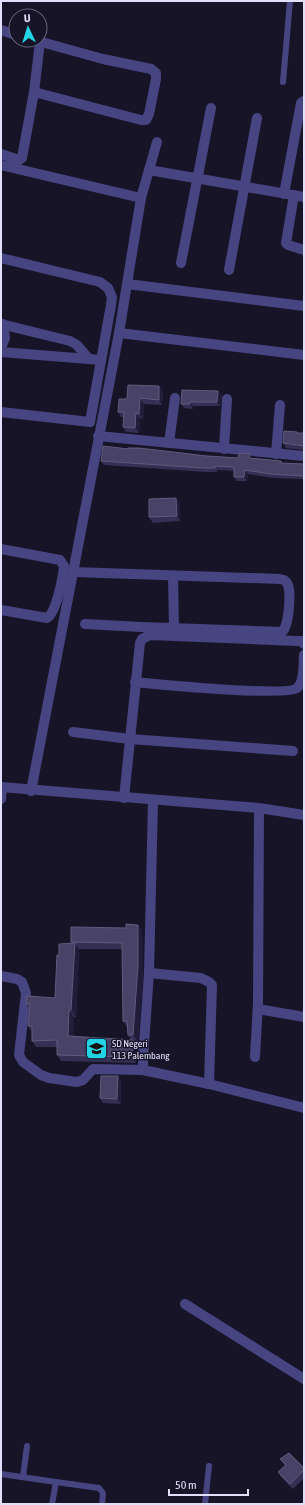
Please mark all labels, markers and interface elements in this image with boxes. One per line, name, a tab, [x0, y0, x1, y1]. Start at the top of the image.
north arrow	[8, 8, 48, 48]
text: U	[24, 12, 31, 24]
school or university icon: SD Negeri 113 Palembang	[83, 1036, 109, 1062]
place label: SD Negeri 113 Palembang	[112, 1038, 170, 1061]
scale bar	[169, 1471, 248, 1497]
text: 50 m	[175, 1478, 197, 1492]

